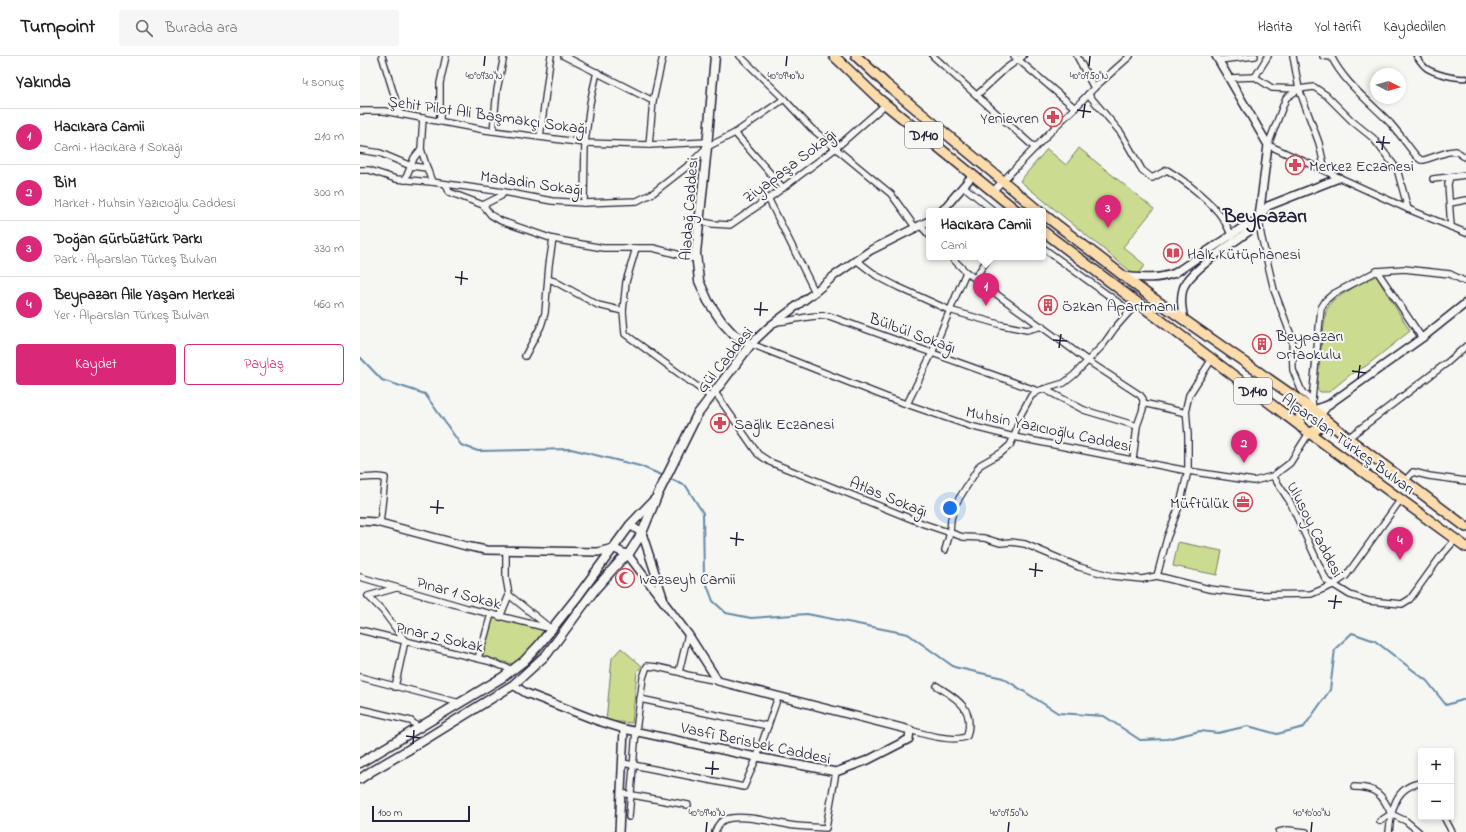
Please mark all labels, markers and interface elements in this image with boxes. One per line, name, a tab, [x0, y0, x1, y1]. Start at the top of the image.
search box	[119, 10, 399, 46]
text: Turnpoint	[20, 14, 95, 41]
icon: search	[133, 17, 155, 39]
text: Burada ara	[165, 17, 238, 39]
text: Harita	[1258, 17, 1293, 38]
text: Yol tarifi	[1315, 17, 1361, 38]
text: Kaydedilen	[1383, 17, 1446, 38]
north arrow	[1370, 68, 1406, 104]
text: 40°09'30"N	[465, 69, 503, 84]
text: 40°09'40"N	[767, 69, 805, 84]
text: 40°09'50"N	[1070, 69, 1109, 84]
text: Yakında	[16, 70, 71, 95]
text: 4 sonuç	[302, 73, 344, 92]
street label: Şehit Pilot Ali Başmakçı Sokağı	[386, 90, 589, 142]
pharmacy icon: Yenievren	[1042, 106, 1064, 128]
place label: Yenievren	[980, 107, 1039, 131]
text: Hacıkara Camii	[54, 116, 145, 138]
road number: D140	[905, 122, 943, 148]
street label: Ziyapaşa Sokağı	[738, 123, 842, 210]
text: 1	[27, 127, 31, 146]
text: 210 m	[314, 127, 344, 146]
text: Cami · Hacıkara 1 Sokağı	[54, 138, 183, 157]
pharmacy icon: Merkez Eczanesi	[1284, 154, 1306, 176]
place label: Merkez Eczanesi	[1309, 155, 1414, 179]
street label: Aladağ Caddesi	[674, 157, 706, 262]
street label: Madadin Sokağı	[479, 165, 585, 203]
text: BİM	[54, 172, 77, 194]
text: 2	[26, 183, 32, 202]
text: 300 m	[314, 183, 344, 202]
text: Market · Muhsin Yazıcıoğlu Caddesi	[54, 194, 236, 213]
pin: 3	[1095, 195, 1121, 228]
district label: Beypazarı	[1222, 203, 1307, 233]
popup	[926, 208, 1046, 260]
text: Hacıkara Camii	[941, 214, 1031, 236]
text: Doğan Gürbüztürk Parkı	[54, 228, 203, 250]
text: Cami	[941, 236, 967, 255]
text: 3	[26, 239, 32, 258]
text: 330 m	[314, 239, 344, 258]
library icon: Halk Kütüphanesi	[1162, 242, 1184, 264]
place label: Halk Kütüphanesi	[1187, 243, 1301, 267]
text: Park · Alparslan Türkeş Bulvarı	[54, 250, 217, 269]
pin: 1	[973, 273, 999, 306]
text: Beypazarı Aile Yaşam Merkezi	[54, 284, 235, 306]
building icon: Özkan Apartmanı	[1037, 294, 1059, 316]
text: 4	[26, 295, 32, 314]
text: 460 m	[314, 295, 344, 314]
place label: Özkan Apartmanı	[1062, 295, 1176, 319]
text: Yer · Alparslan Türkeş Bulvarı	[54, 306, 209, 325]
street label: Bülbül Sokağı	[865, 307, 959, 361]
street label: Gül Caddesi	[691, 322, 760, 399]
place label: Beypazarı Ortaokulu	[1275, 325, 1343, 367]
building icon: Beypazarı Ortaokulu	[1251, 333, 1273, 355]
button: Kaydet	[16, 344, 176, 385]
button: Paylaş	[184, 344, 344, 385]
road number: D140	[1234, 378, 1272, 404]
street label: Alparslan Türkeş Bulvarı	[1276, 388, 1420, 501]
street label: Muhsin Yazıcıoğlu Caddesi	[963, 401, 1134, 459]
pharmacy icon: Sağlık Eczanesi	[709, 412, 731, 434]
place label: Sağlık Eczanesi	[734, 413, 834, 437]
pin: 2	[1231, 430, 1257, 463]
street label: Atlas Sokağı	[845, 471, 931, 524]
street label: Ulusoy Caddesi	[1280, 478, 1349, 582]
office icon: Müftülük	[1232, 491, 1254, 513]
place label: Müftülük	[1170, 492, 1230, 516]
your location	[940, 498, 960, 518]
pin: 4	[1387, 527, 1413, 560]
mosque icon: Ivazseyh Camii	[614, 567, 636, 589]
place label: Ivazseyh Camii	[639, 568, 736, 592]
street label: Pınar 1 Sokak	[414, 571, 504, 617]
street label: Pınar 2 Sokak	[393, 616, 487, 660]
street label: Vasfi Berisbek Caddesi	[677, 716, 833, 772]
map controls	[1418, 748, 1454, 820]
button: +	[1418, 748, 1454, 784]
button: −	[1418, 784, 1454, 820]
scale bar	[372, 804, 470, 823]
text: 100 m	[378, 805, 402, 821]
text: 40°09'40"N	[688, 806, 726, 821]
text: 40°09'50"N	[990, 806, 1029, 821]
text: 40°10'00"N	[1293, 806, 1331, 821]

